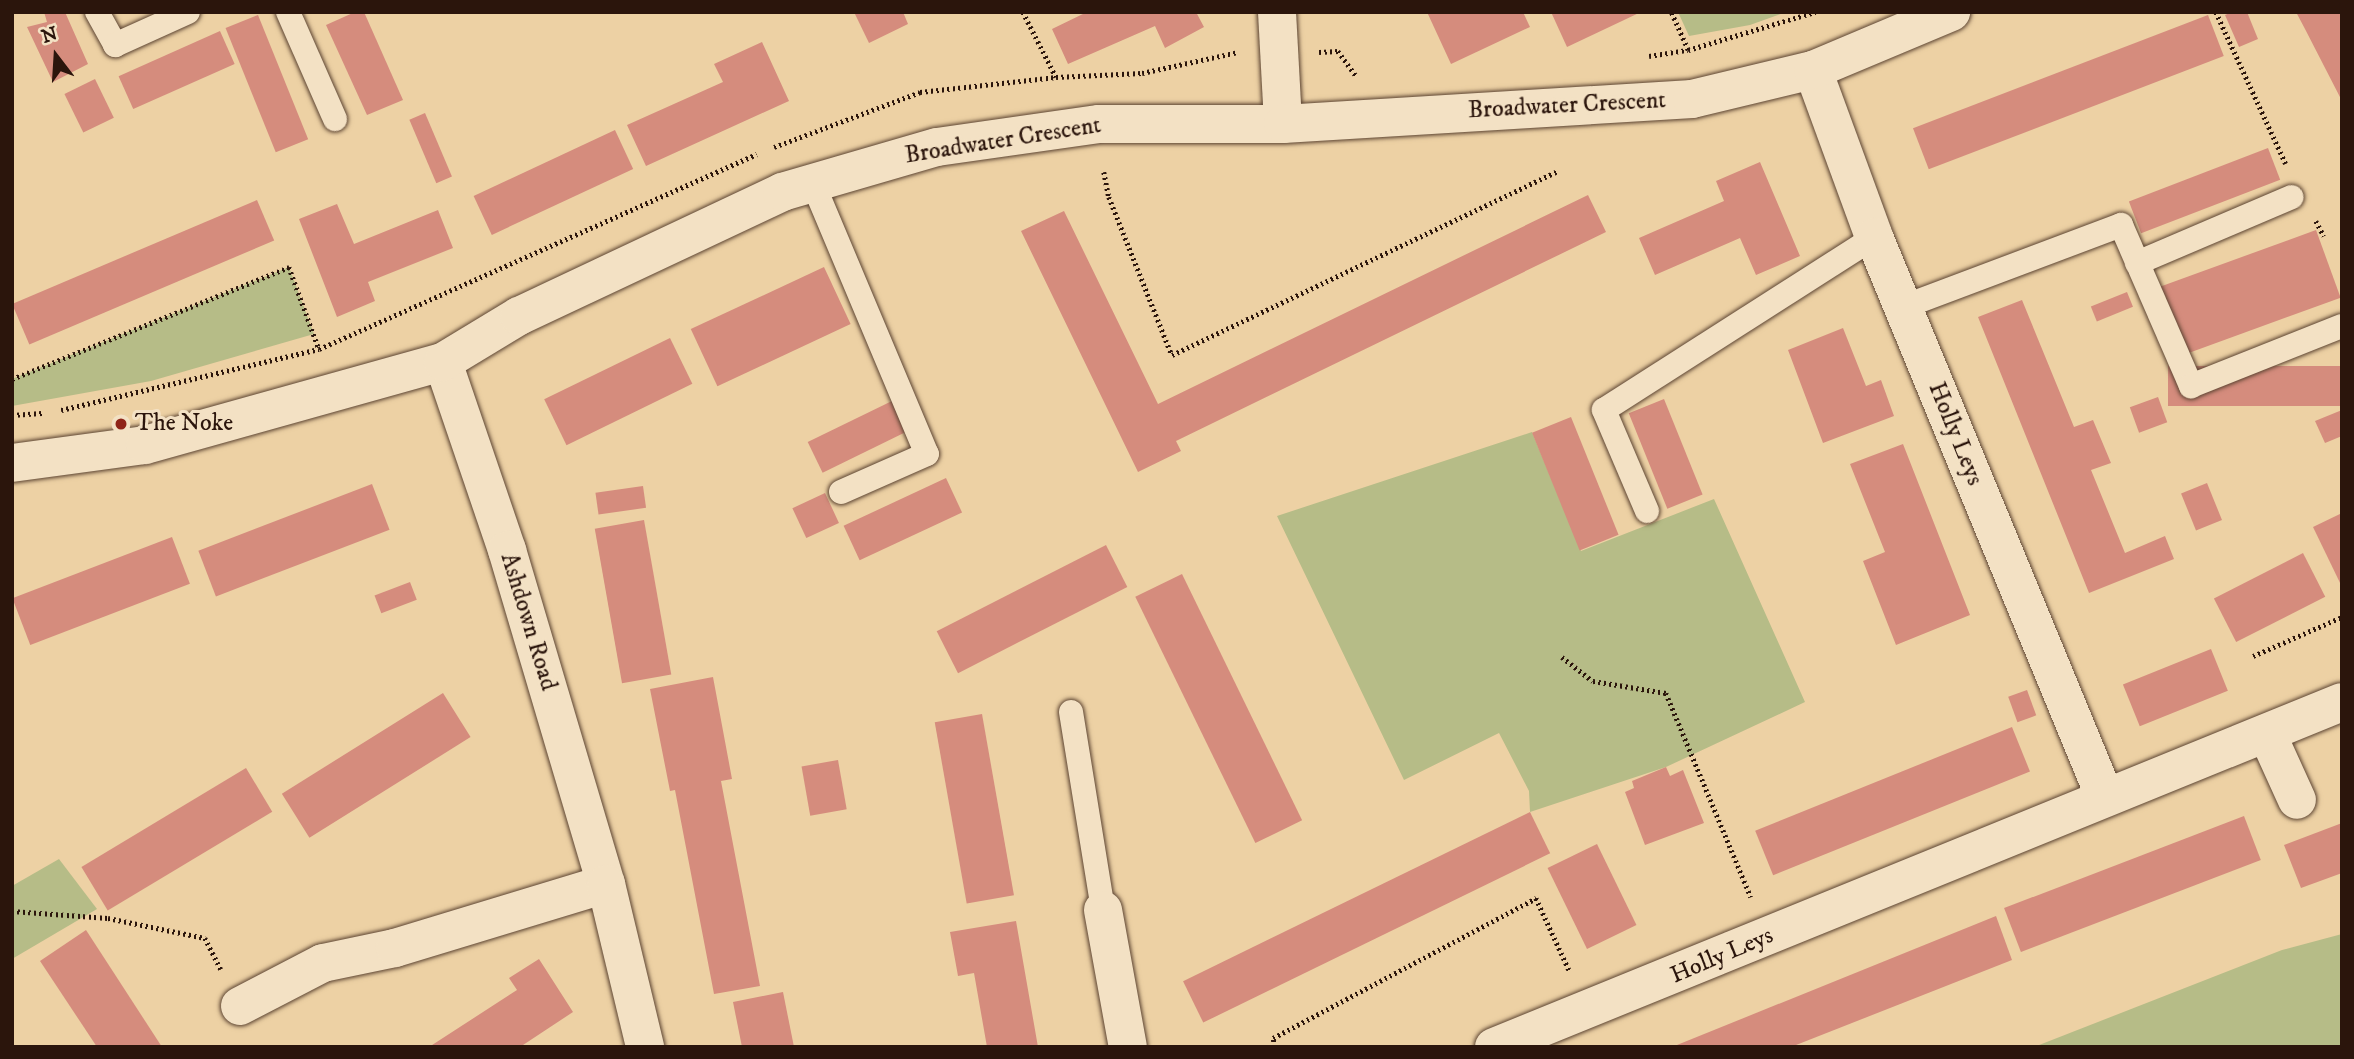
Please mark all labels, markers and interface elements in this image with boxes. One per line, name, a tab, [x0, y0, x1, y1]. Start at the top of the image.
north arrow	[21, 21, 91, 91]
text: N	[39, 22, 61, 49]
street label: Broadwater Crescent	[1467, 86, 1667, 126]
street label: Broadwater Crescent	[903, 111, 1103, 171]
street label: Holly Leys	[1921, 378, 1989, 490]
place label: The Noke	[135, 410, 233, 438]
marker: The Noke	[113, 416, 129, 432]
street label: Ashdown Road	[493, 550, 563, 694]
street label: Holly Leys	[1666, 922, 1778, 990]

